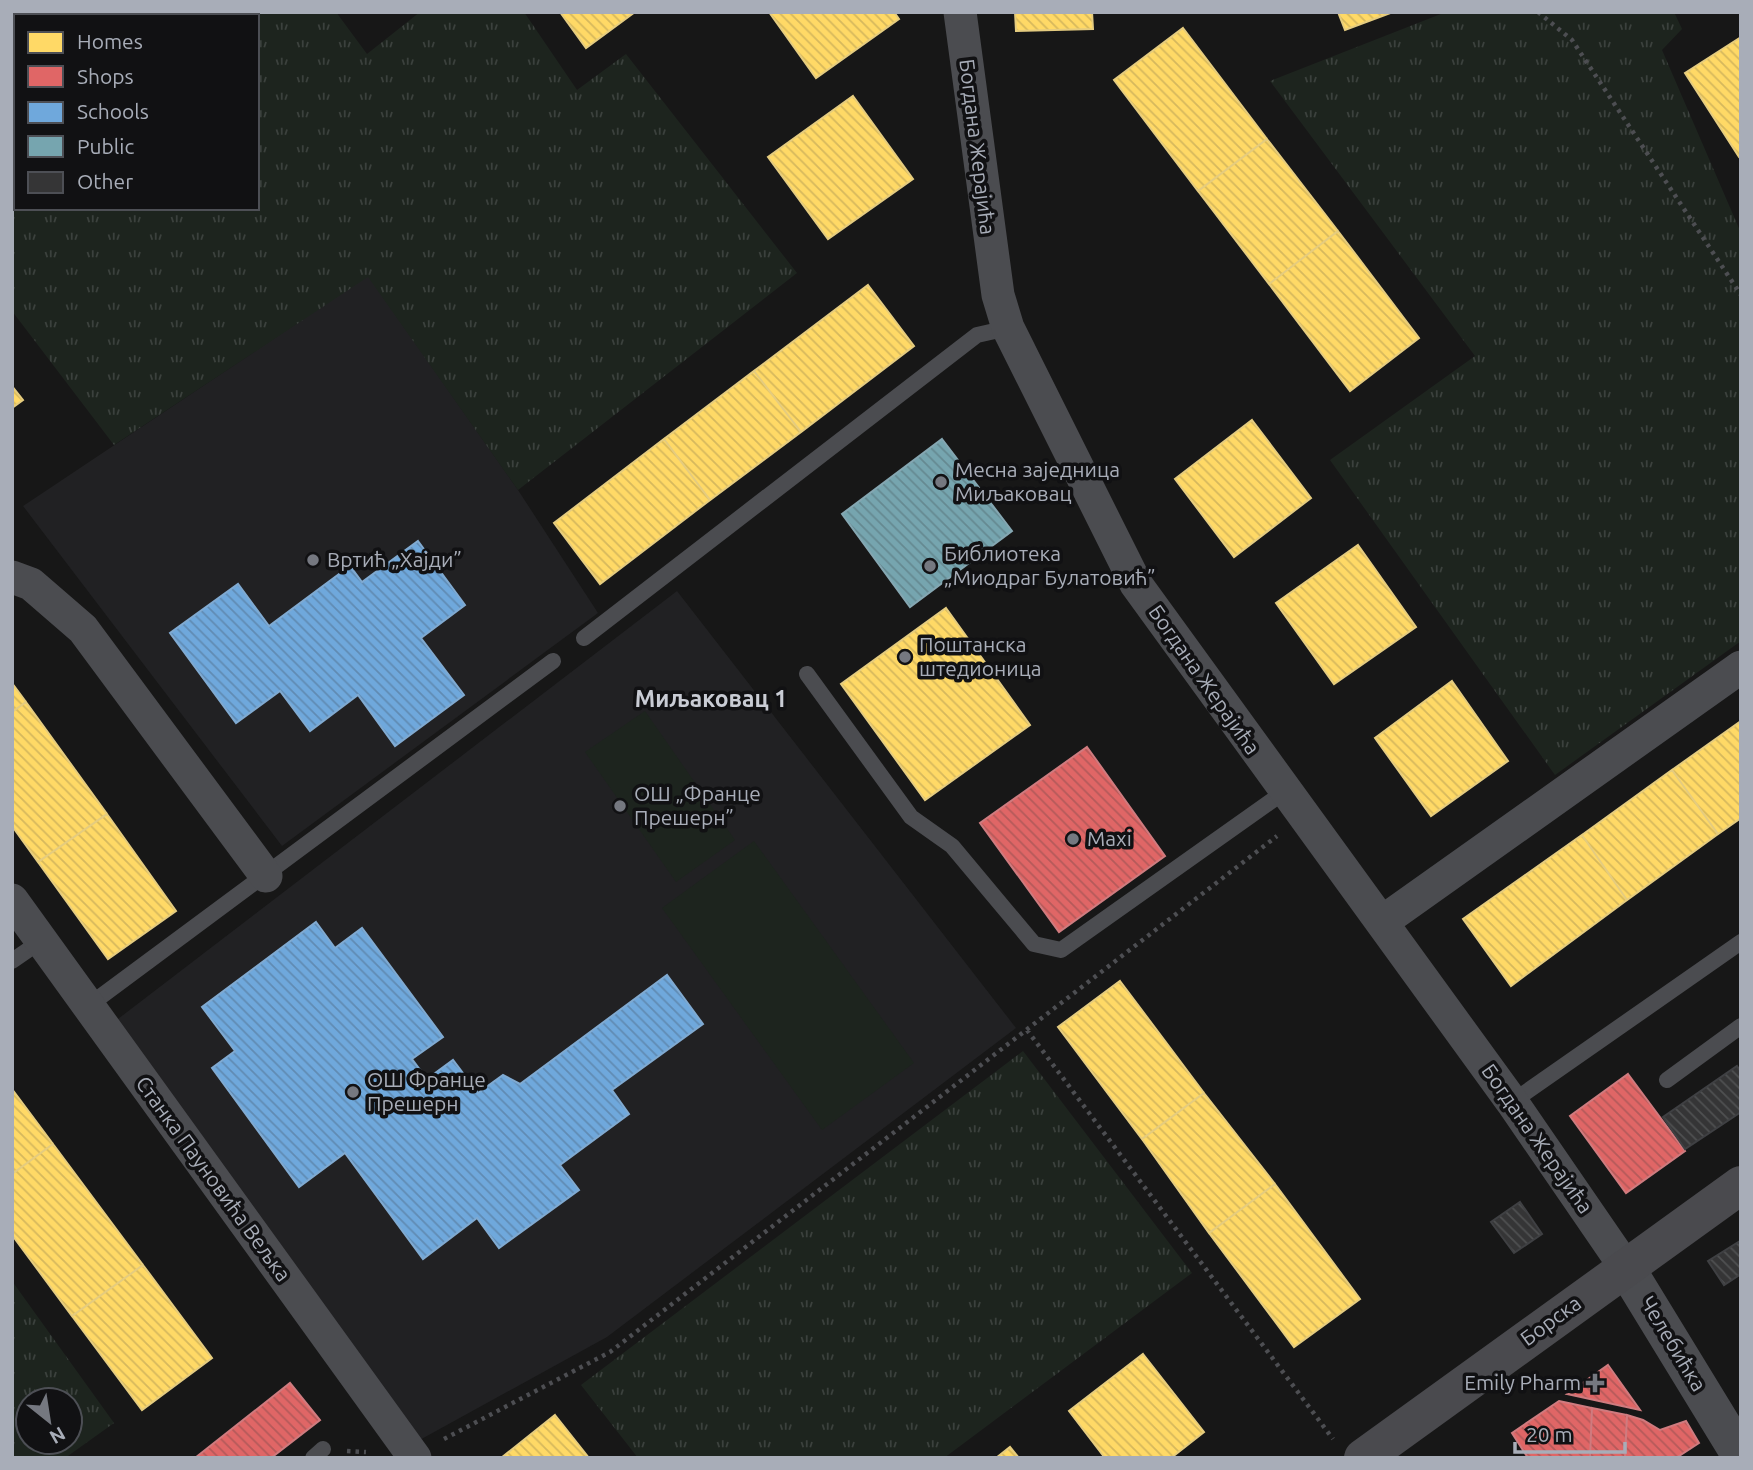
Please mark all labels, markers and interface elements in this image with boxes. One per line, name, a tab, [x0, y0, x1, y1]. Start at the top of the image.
legend	[14, 14, 259, 210]
text: Homes	[77, 29, 143, 53]
street label: Богдана Жерајића	[955, 58, 1001, 236]
text: Shops	[77, 64, 134, 88]
text: Schools	[77, 99, 149, 123]
text: Public	[77, 134, 134, 158]
text: Other	[77, 169, 133, 193]
place label: Месна заједница Миљаковац	[955, 457, 1120, 505]
marker: Месна заједница Миљаковац	[933, 474, 949, 490]
place label: Библиотека „Миодраг Булатовић”	[944, 541, 1156, 589]
place label: Вртић „Хајди”	[327, 547, 462, 571]
marker: Вртић „Хајди”	[305, 552, 321, 568]
marker: Библиотека „Миодраг Булатовић”	[922, 558, 938, 574]
street label: Богдана Жерајића	[1144, 600, 1265, 759]
place label: Поштанска штедионица	[919, 632, 1042, 680]
marker: Поштанска штедионица	[897, 649, 913, 665]
district label: Миљаковац 1	[635, 686, 787, 711]
place label: ОШ „Франце Прешерн”	[634, 781, 761, 829]
marker: ОШ „Франце Прешерн”	[612, 798, 628, 814]
place label: Maxi	[1087, 826, 1132, 850]
marker: Maxi	[1065, 831, 1081, 847]
street label: Богдана Жерајића	[1477, 1059, 1598, 1218]
place label: ОШ Франце Прешерн	[367, 1067, 486, 1115]
street label: Станка Пауновића Вељка	[131, 1071, 296, 1285]
marker: ОШ Франце Прешерн	[345, 1084, 361, 1100]
street label: Борска	[1516, 1290, 1585, 1350]
street label: Челебићка	[1636, 1292, 1712, 1395]
place label: Emily Pharm	[1464, 1370, 1581, 1394]
marker: Emily Pharm	[1587, 1375, 1603, 1391]
north arrow	[14, 1386, 84, 1456]
scale bar	[1515, 1410, 1625, 1454]
text: 20 m	[1526, 1422, 1573, 1446]
text: N	[46, 1423, 69, 1449]

